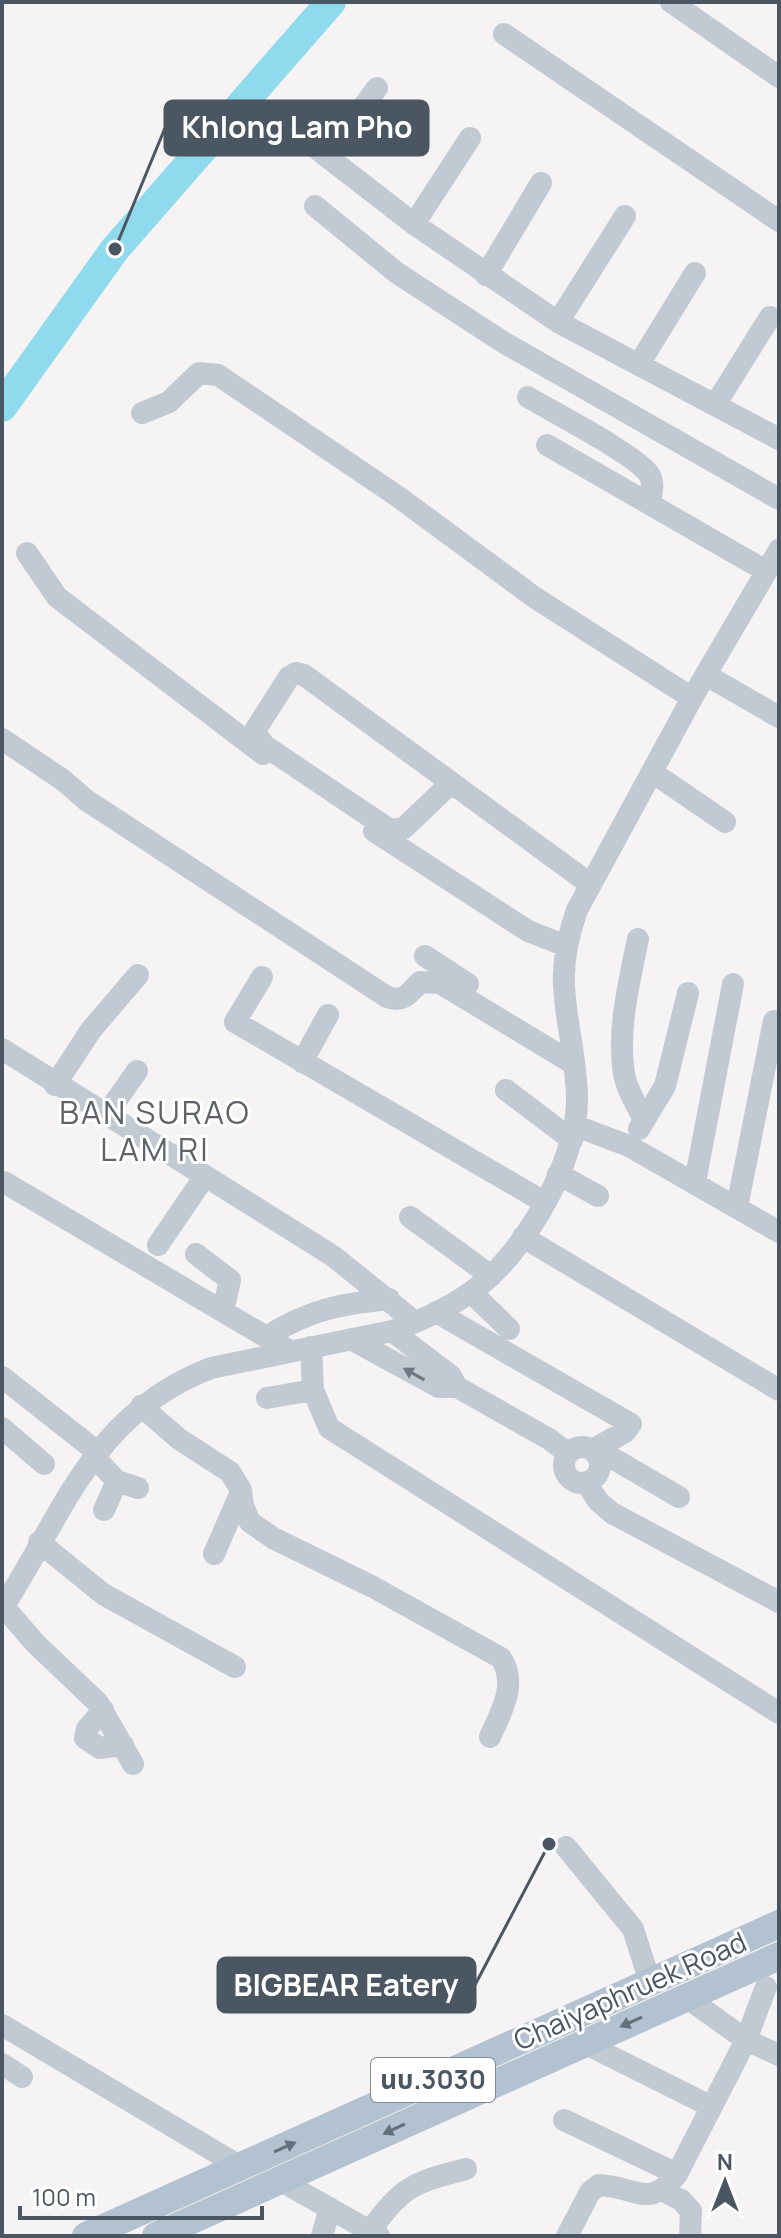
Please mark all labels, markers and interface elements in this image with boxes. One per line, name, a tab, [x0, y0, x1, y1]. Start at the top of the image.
callout: Khlong Lam Pho	[165, 101, 428, 155]
text: Khlong Lam Pho	[181, 106, 413, 147]
district label: BAN SURAO LAM RI	[59, 1090, 251, 1171]
one-way arrow	[403, 1367, 425, 1381]
street label: Chaiyaphruek Road	[507, 1922, 752, 2058]
callout: BIGBEAR Eatery	[218, 1958, 475, 2012]
text: BIGBEAR Eatery	[233, 1964, 459, 2005]
one-way arrow	[619, 2015, 643, 2028]
road number: นบ.3030	[371, 2058, 495, 2102]
one-way arrow	[383, 2123, 406, 2136]
one-way arrow	[274, 2140, 297, 2154]
north arrow	[685, 2142, 765, 2222]
text: N	[717, 2147, 733, 2177]
scale bar	[20, 2170, 262, 2220]
text: 100 m	[32, 2180, 96, 2213]

